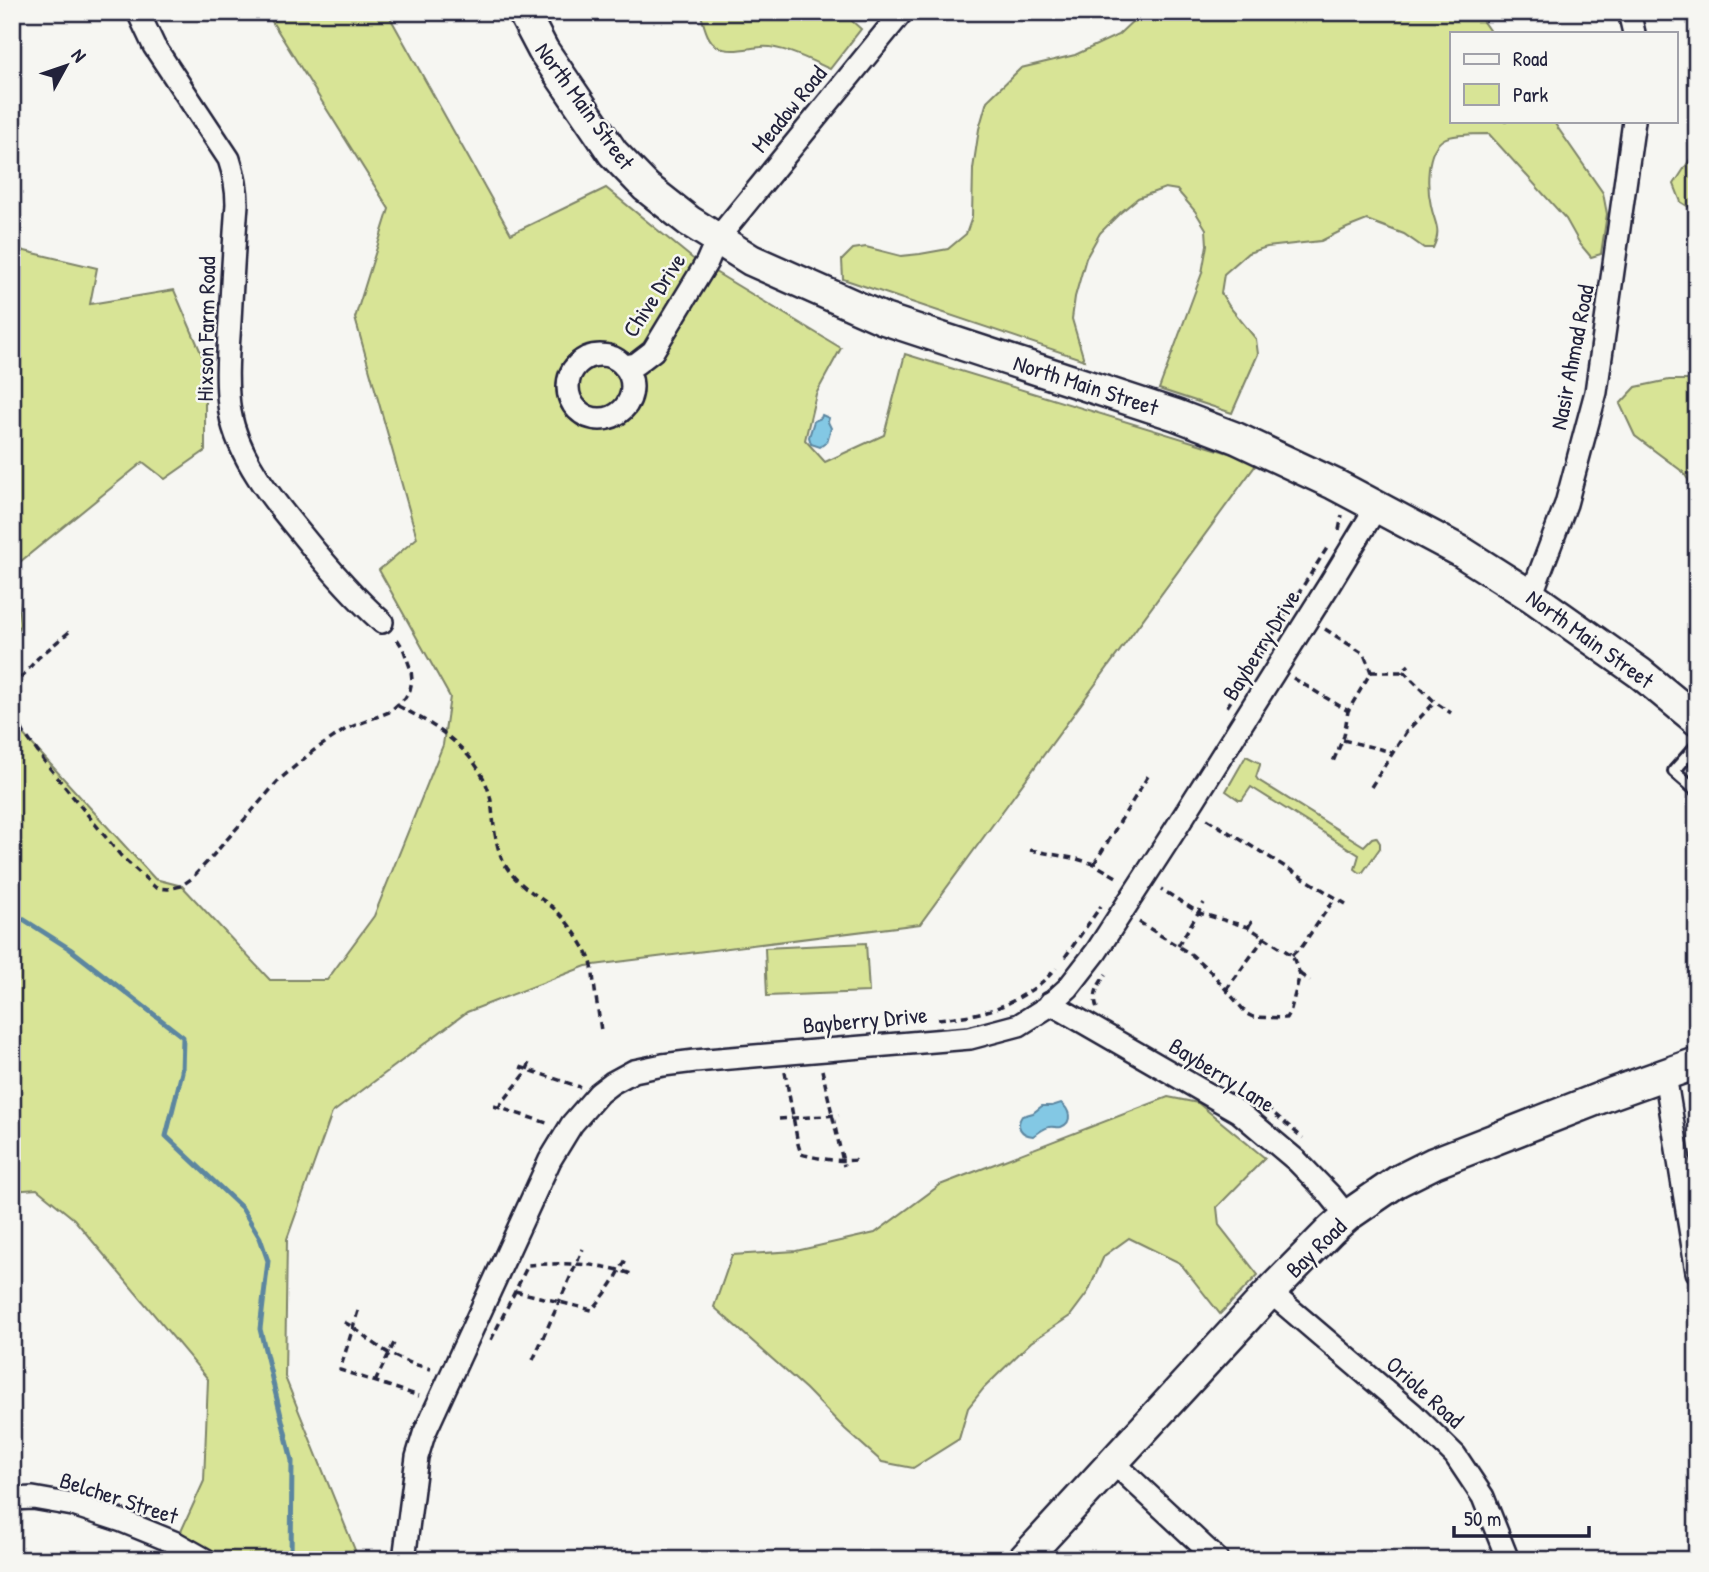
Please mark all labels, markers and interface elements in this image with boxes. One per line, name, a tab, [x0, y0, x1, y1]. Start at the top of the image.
north arrow	[32, 32, 102, 102]
legend	[1450, 32, 1678, 122]
street label: North Main Street	[529, 36, 643, 176]
text: N	[66, 43, 92, 67]
text: Road	[1513, 44, 1547, 73]
street label: Meadow Road	[744, 59, 833, 159]
text: Park	[1513, 80, 1548, 109]
street label: Chive Drive	[615, 247, 692, 343]
street label: Hixson Farm Road	[189, 256, 222, 402]
street label: Nasir Ahmad Road	[1542, 282, 1601, 432]
street label: North Main Street	[1010, 347, 1163, 423]
street label: North Main Street	[1520, 582, 1661, 696]
street label: Bayberry Drive	[1214, 583, 1307, 706]
street label: Bayberry Drive	[801, 999, 929, 1040]
street label: Bayberry Lane	[1164, 1030, 1281, 1119]
street label: Bay Road	[1278, 1211, 1353, 1284]
street label: Oriole Road	[1380, 1349, 1471, 1435]
street label: Belcher Street	[56, 1464, 183, 1532]
scale bar	[1454, 1495, 1588, 1539]
text: 50 m	[1464, 1504, 1501, 1533]

